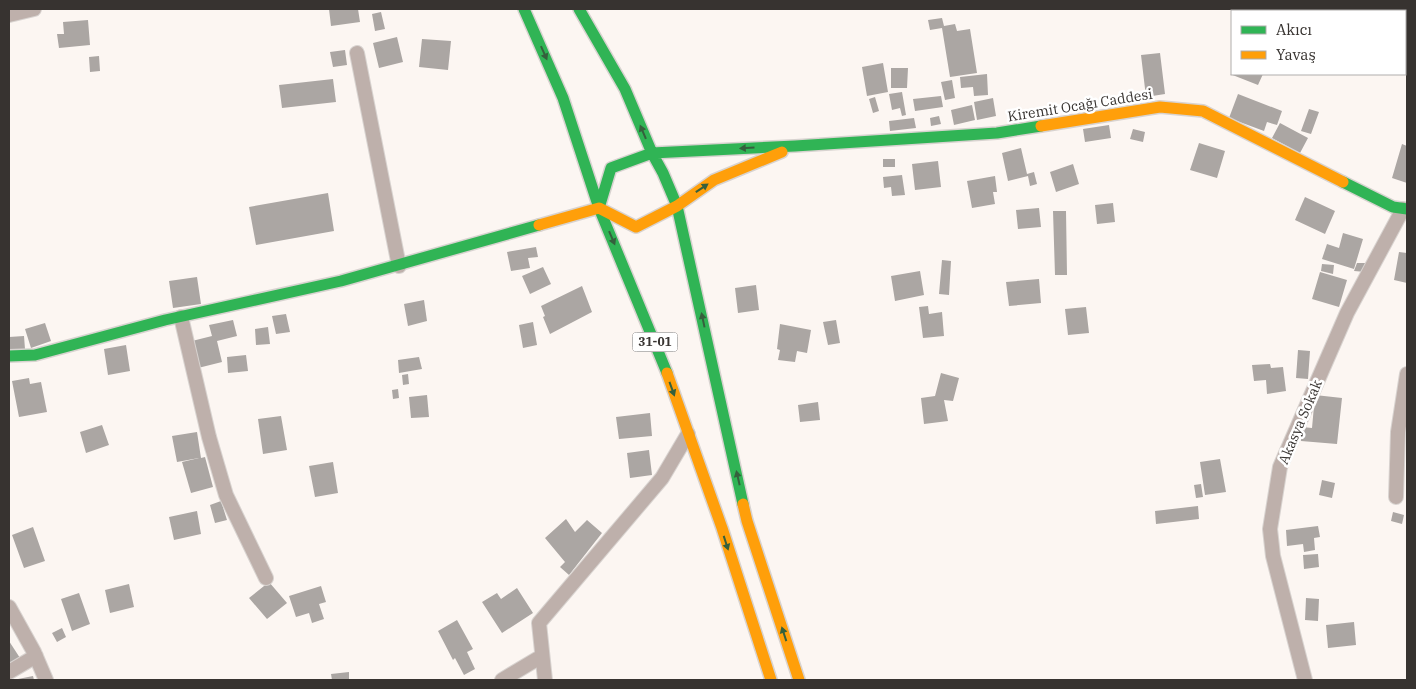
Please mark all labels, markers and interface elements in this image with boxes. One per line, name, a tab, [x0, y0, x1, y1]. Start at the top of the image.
legend	[1231, 10, 1406, 75]
text: Akıcı	[1276, 20, 1312, 39]
text: Yavaş	[1276, 45, 1316, 64]
one-way arrow	[540, 46, 548, 60]
street label: Kiremit Ocağı Caddesi	[1006, 85, 1154, 125]
one-way arrow	[639, 125, 647, 139]
one-way arrow	[738, 145, 754, 153]
one-way arrow	[696, 183, 709, 193]
one-way arrow	[609, 231, 616, 246]
one-way arrow	[699, 312, 707, 327]
road number: 31-01	[632, 332, 678, 352]
street label: Akasya Sokak	[1274, 376, 1326, 467]
one-way arrow	[669, 382, 677, 397]
one-way arrow	[733, 470, 741, 486]
one-way arrow	[723, 535, 731, 550]
one-way arrow	[780, 626, 788, 641]

